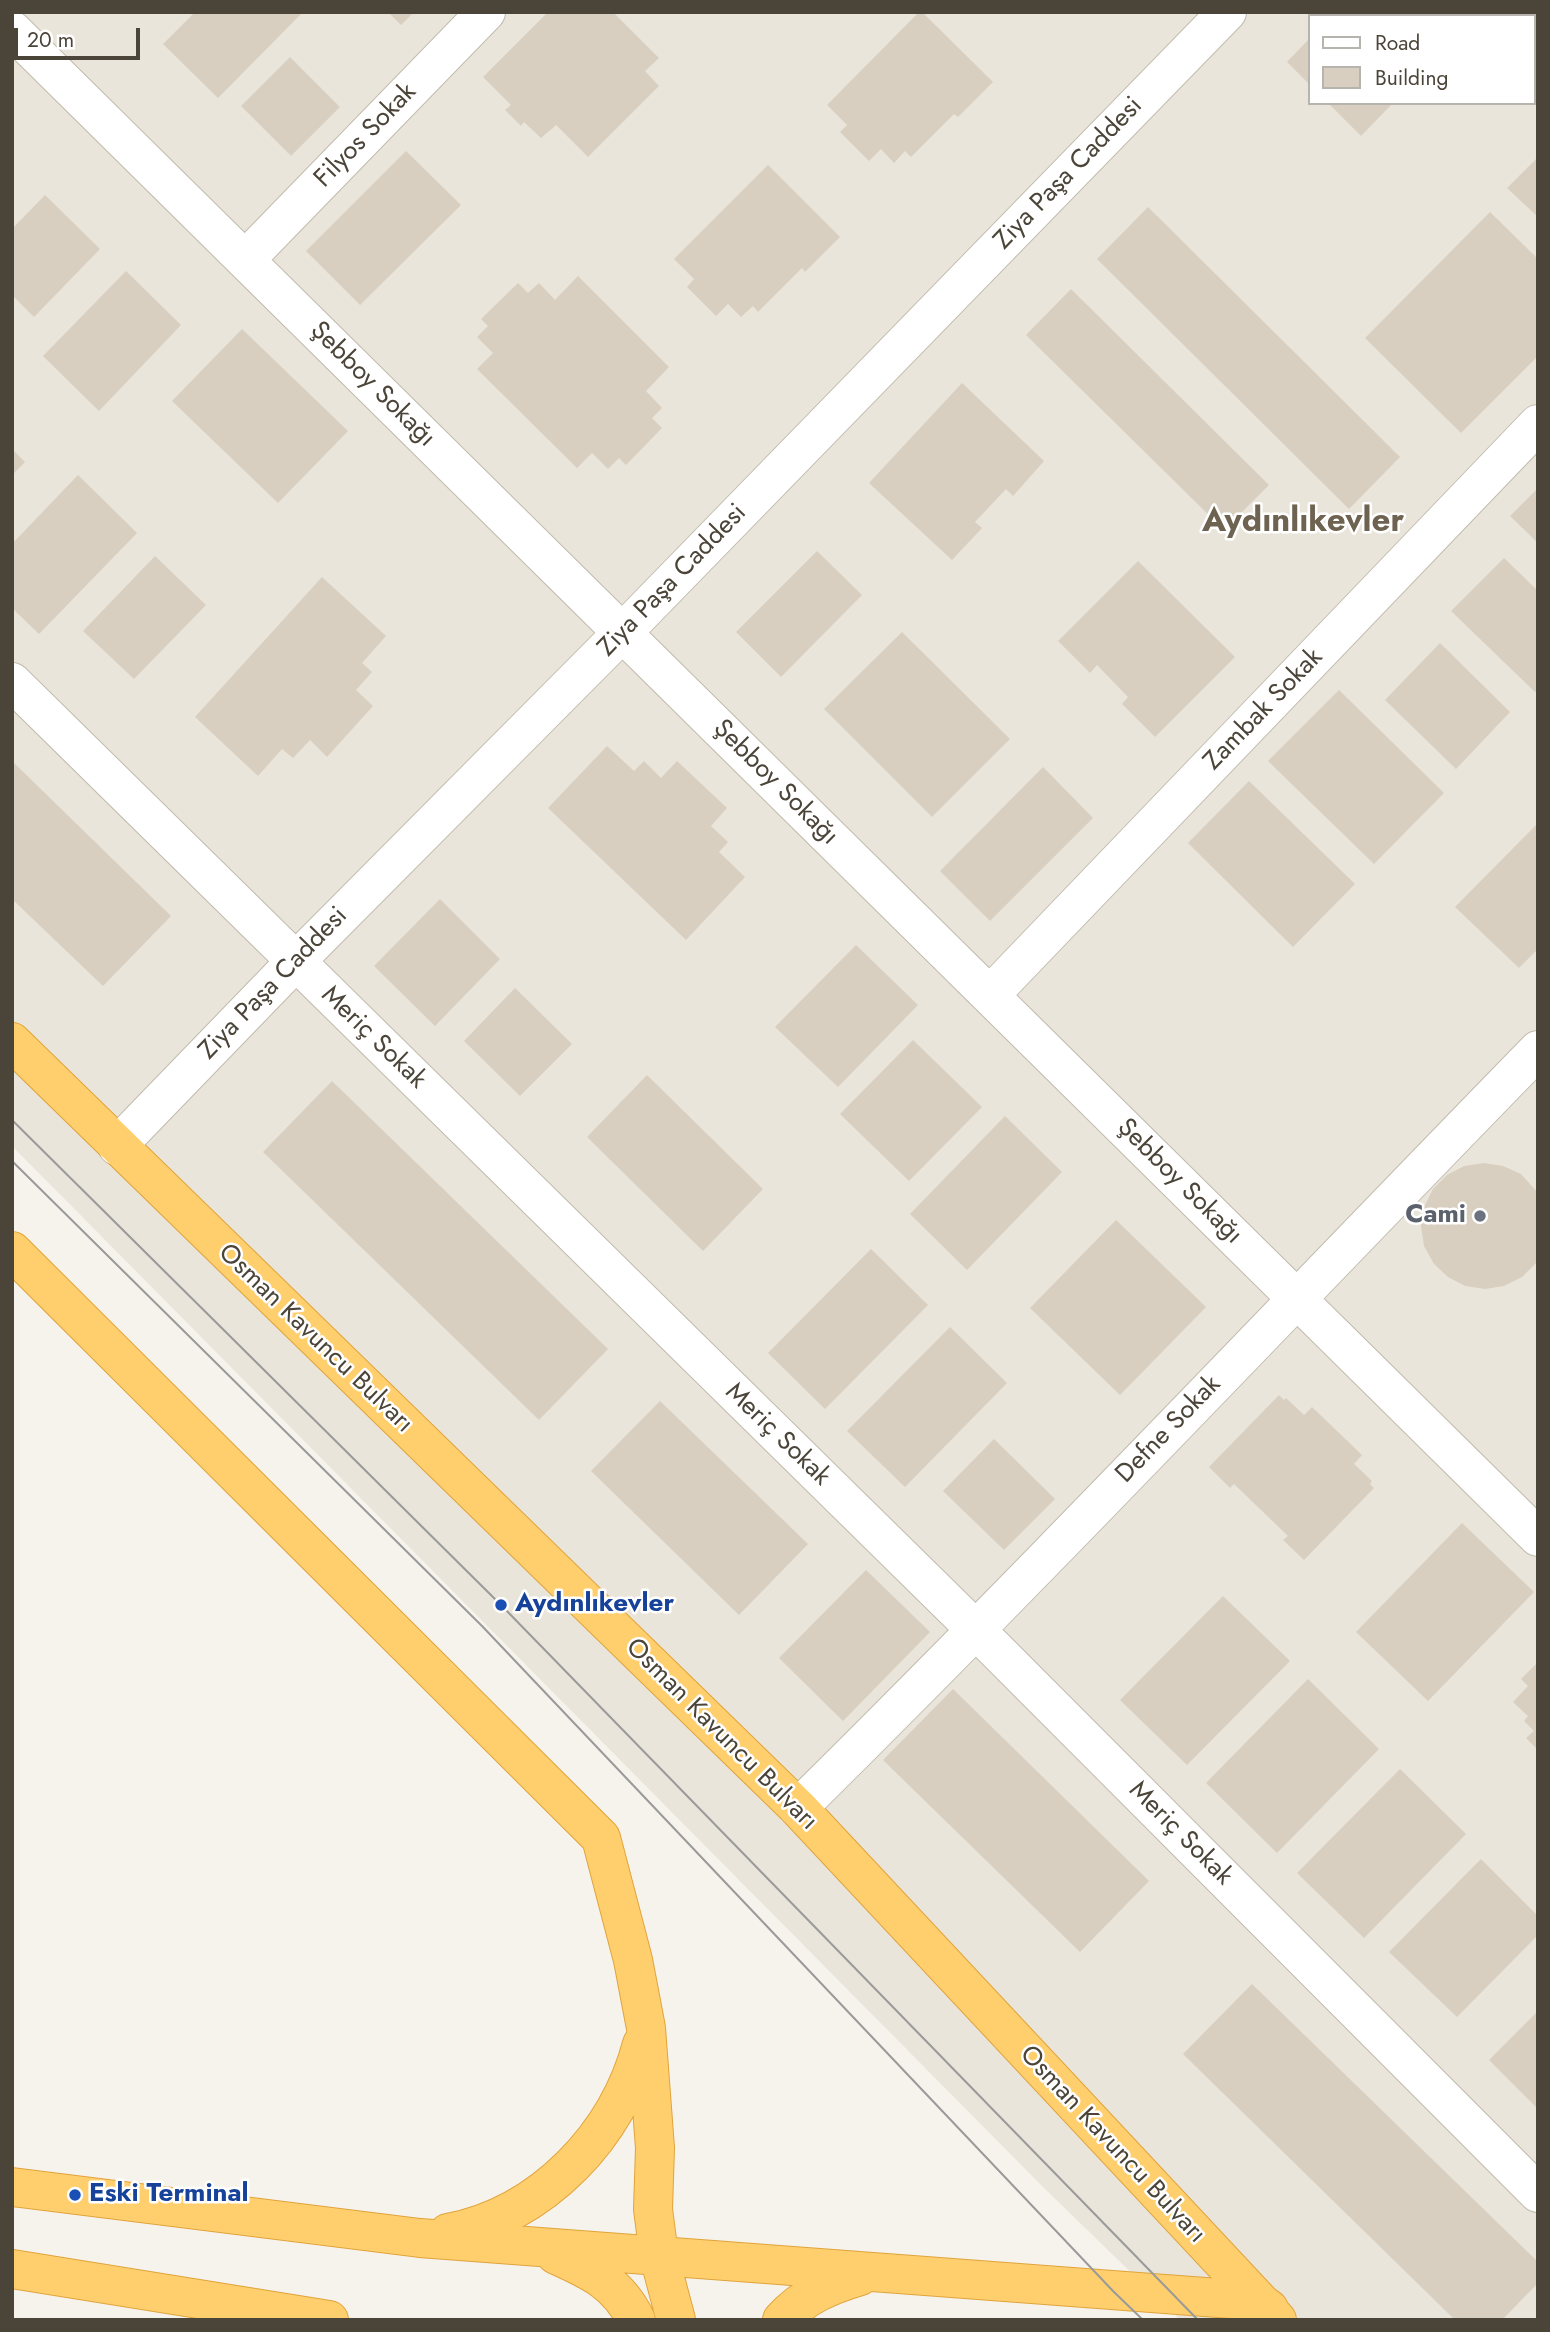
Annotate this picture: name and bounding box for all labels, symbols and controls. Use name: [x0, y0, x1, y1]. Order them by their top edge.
scale bar: [18, 14, 144, 58]
legend: [1308, 14, 1536, 105]
text: 20 m: [27, 25, 74, 55]
text: Road: [1375, 28, 1420, 58]
text: Building: [1375, 63, 1448, 93]
street label: Filyos Sokak: [309, 77, 423, 195]
street label: Ziya Paşa Caddesi: [988, 91, 1150, 257]
street label: Şebboy Sokağı: [303, 316, 441, 454]
street label: Ziya Paşa Caddesi: [592, 498, 754, 664]
district label: Aydınlıkevler: [1202, 503, 1404, 543]
street label: Zambak Sokak: [1198, 643, 1330, 777]
street label: Şebboy Sokağı: [706, 714, 844, 852]
street label: Ziya Paşa Caddesi: [193, 901, 355, 1067]
street label: Meriç Sokak: [314, 980, 432, 1096]
street label: Şebboy Sokağı: [1110, 1113, 1248, 1251]
place label: Cami: [1405, 1200, 1466, 1232]
marker: Cami: [1472, 1208, 1488, 1224]
street label: Osman Kavuncu Bulvarı: [211, 1238, 419, 1440]
street label: Defne Sokak: [1110, 1370, 1228, 1490]
street label: Meriç Sokak: [718, 1377, 836, 1493]
place label: Aydınlıkevler: [515, 1589, 674, 1621]
marker: Aydınlıkevler: [493, 1597, 509, 1613]
street label: Osman Kavuncu Bulvarı: [619, 1633, 823, 1837]
street label: Meriç Sokak: [1122, 1776, 1238, 1892]
street label: Osman Kavuncu Bulvarı: [1012, 2040, 1212, 2250]
place label: Eski Terminal: [89, 2179, 249, 2211]
marker: Eski Terminal: [67, 2187, 83, 2203]

